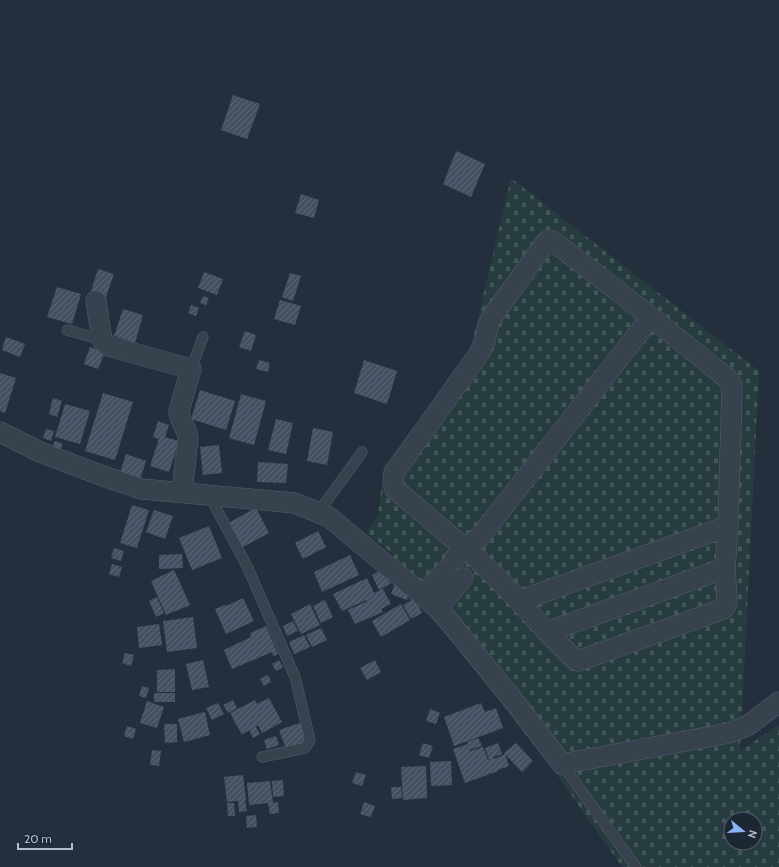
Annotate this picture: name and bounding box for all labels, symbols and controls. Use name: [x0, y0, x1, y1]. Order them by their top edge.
north arrow: [723, 811, 763, 851]
scale bar: [18, 825, 72, 851]
text: N: [745, 828, 760, 840]
text: 20 m: [24, 831, 52, 846]

